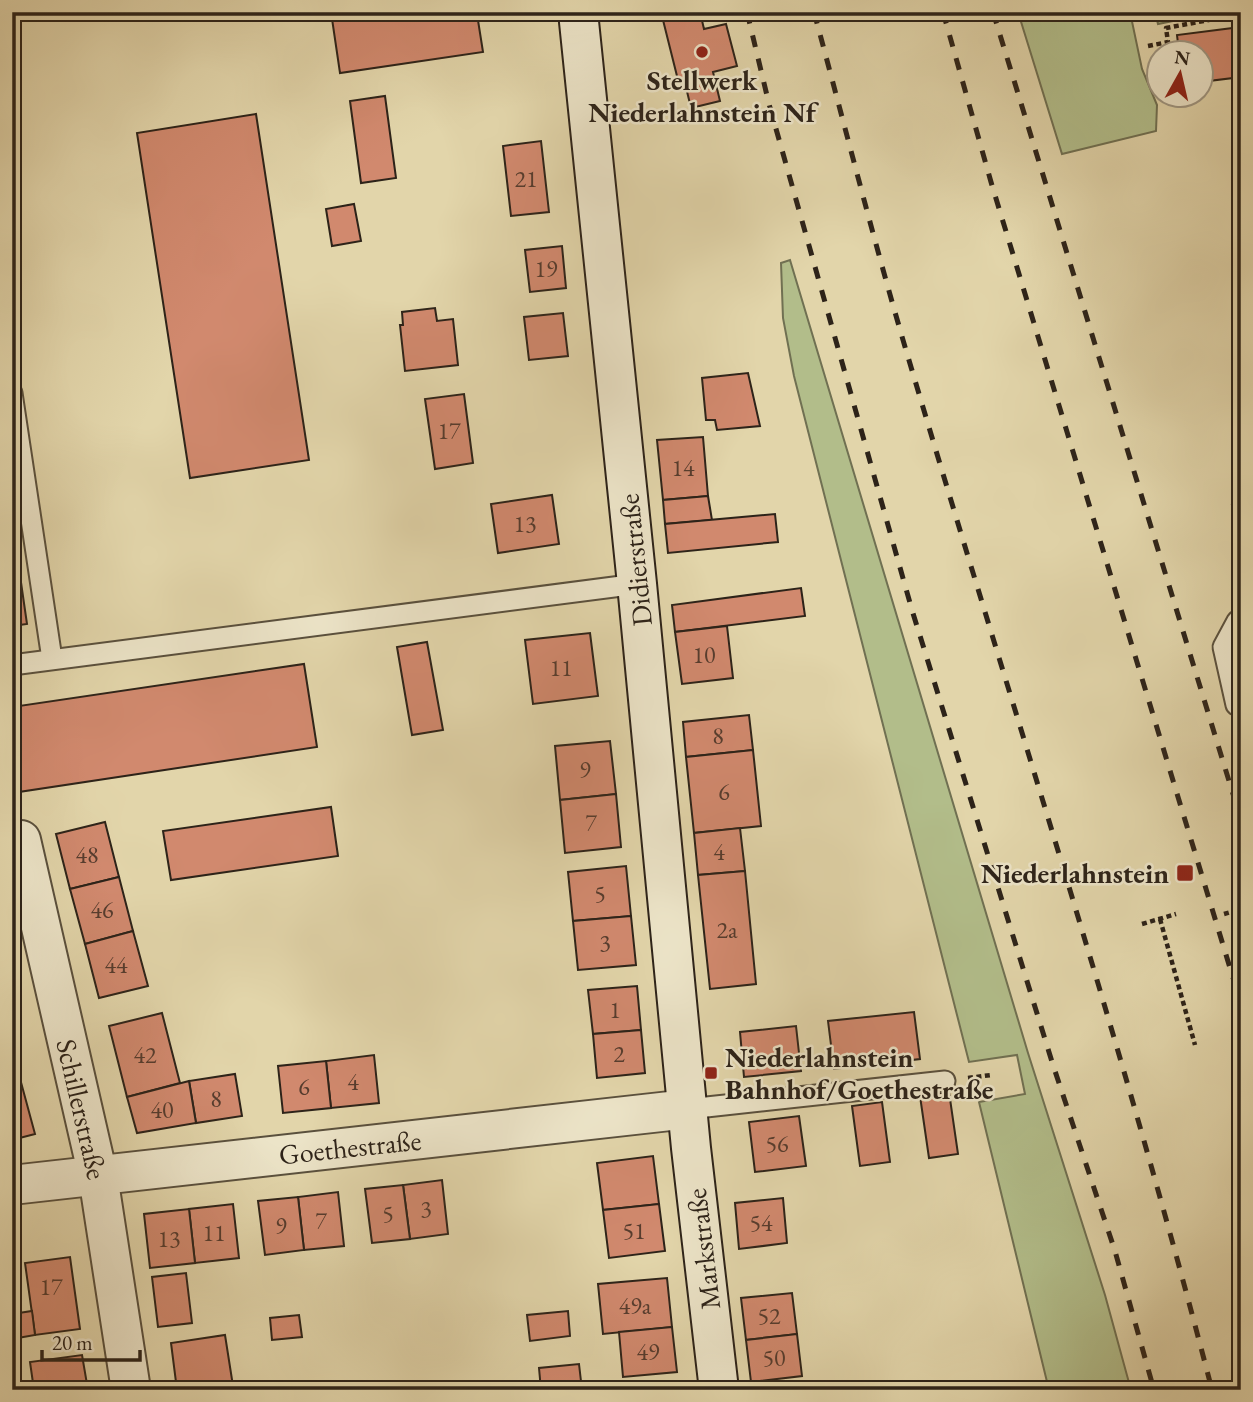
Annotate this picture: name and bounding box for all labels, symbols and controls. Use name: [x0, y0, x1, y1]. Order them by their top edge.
north arrow: [1144, 38, 1214, 108]
marker: Stellwerk Niederlahnstein Nf: [694, 44, 710, 60]
text: N: [1173, 44, 1192, 71]
place label: Stellwerk Niederlahnstein Nf: [588, 62, 820, 130]
house number: 21: [514, 163, 538, 194]
house number: 19: [534, 253, 558, 284]
house number: 17: [437, 415, 461, 446]
house number: 14: [671, 452, 695, 483]
street label: Didierstraße: [610, 492, 660, 628]
house number: 13: [513, 508, 537, 539]
house number: 10: [692, 639, 716, 670]
house number: 11: [549, 652, 573, 683]
house number: 8: [712, 720, 724, 751]
house number: 9: [579, 754, 591, 785]
house number: 6: [718, 776, 730, 807]
house number: 7: [585, 807, 597, 838]
house number: 4: [713, 836, 725, 867]
house number: 48: [75, 839, 99, 870]
place label: Niederlahnstein: [981, 855, 1169, 891]
marker: Niederlahnstein: [1175, 863, 1195, 883]
house number: 5: [594, 878, 606, 909]
house number: 46: [90, 894, 114, 925]
house number: 2a: [716, 914, 738, 945]
house number: 3: [599, 927, 611, 958]
house number: 44: [104, 949, 128, 980]
house number: 1: [609, 994, 621, 1025]
street label: Schillerstraße: [48, 1035, 116, 1183]
house number: 2: [613, 1038, 625, 1069]
house number: 42: [133, 1039, 157, 1070]
place label: Niederlahnstein Bahnhof/Goethestraße: [725, 1039, 994, 1107]
marker: Niederlahnstein Bahnhof/Goethestraße: [703, 1065, 719, 1081]
house number: 4: [347, 1066, 359, 1097]
house number: 6: [298, 1071, 310, 1102]
house number: 8: [210, 1083, 222, 1114]
house number: 40: [150, 1094, 174, 1125]
street label: Goethestraße: [277, 1122, 423, 1172]
house number: 56: [765, 1128, 789, 1159]
street label: Markstraße: [678, 1186, 728, 1312]
house number: 3: [420, 1193, 432, 1224]
house number: 5: [382, 1198, 394, 1229]
house number: 7: [315, 1205, 327, 1236]
house number: 54: [749, 1207, 773, 1238]
house number: 9: [275, 1210, 287, 1241]
house number: 51: [622, 1215, 646, 1246]
house number: 11: [202, 1217, 226, 1248]
house number: 13: [157, 1223, 181, 1254]
house number: 17: [39, 1271, 63, 1302]
house number: 49a: [619, 1290, 652, 1321]
house number: 52: [757, 1300, 781, 1331]
scale bar: [42, 1318, 140, 1362]
text: 20 m: [52, 1329, 93, 1356]
house number: 49: [636, 1336, 660, 1367]
house number: 50: [762, 1342, 786, 1373]

